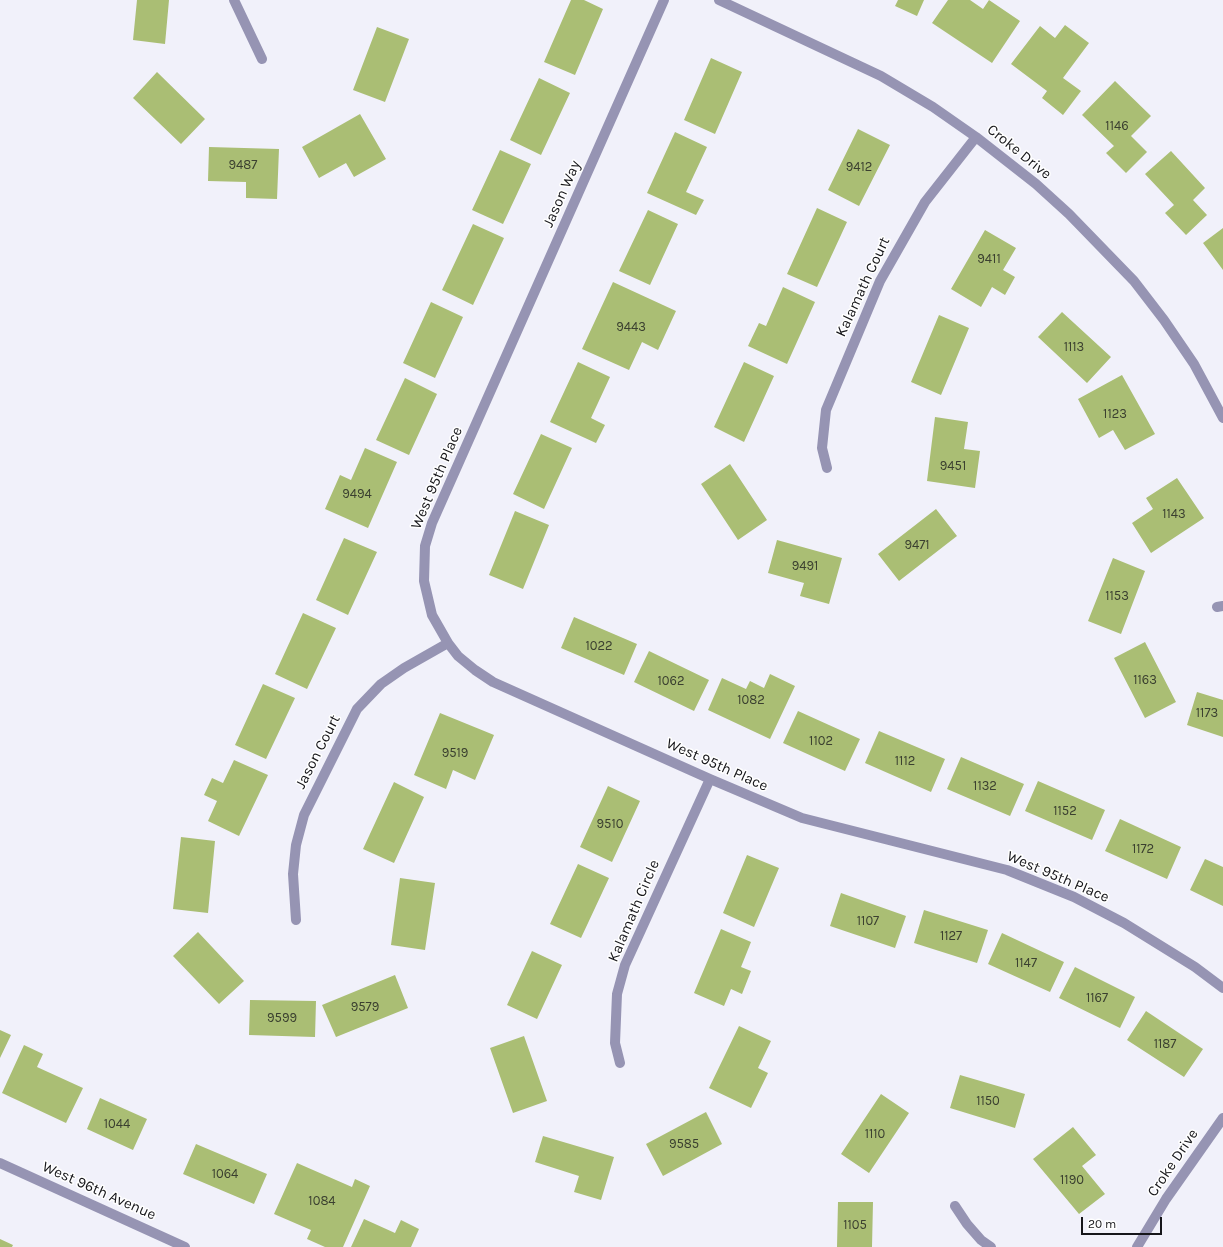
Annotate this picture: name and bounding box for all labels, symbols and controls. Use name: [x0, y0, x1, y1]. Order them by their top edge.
house number: 1146: [1105, 118, 1129, 134]
street label: Croke Drive: [983, 121, 1055, 183]
house number: 9487: [229, 157, 257, 173]
street label: Jason Way: [539, 158, 585, 230]
house number: 9412: [846, 159, 872, 175]
street label: Kalamath Court: [832, 234, 894, 340]
house number: 9411: [977, 251, 1001, 267]
house number: 9443: [616, 319, 646, 335]
house number: 1113: [1064, 339, 1084, 355]
house number: 1123: [1103, 406, 1127, 422]
street label: West 95th Place: [407, 424, 467, 532]
house number: 9451: [940, 458, 966, 474]
house number: 9494: [342, 486, 372, 502]
house number: 1143: [1162, 506, 1186, 522]
house number: 9471: [904, 537, 930, 553]
house number: 9491: [792, 558, 818, 574]
house number: 1153: [1105, 588, 1129, 604]
house number: 1022: [585, 638, 613, 654]
house number: 1163: [1133, 672, 1157, 688]
house number: 1062: [658, 673, 684, 689]
house number: 1082: [737, 692, 765, 708]
house number: 1173: [1196, 705, 1218, 721]
street label: Jason Court: [292, 712, 344, 792]
house number: 1102: [809, 733, 833, 749]
street label: West 95th Place: [663, 735, 771, 795]
house number: 9519: [442, 745, 468, 761]
house number: 1112: [895, 753, 915, 769]
house number: 1132: [973, 778, 997, 794]
house number: 1152: [1053, 803, 1077, 819]
house number: 9510: [597, 816, 623, 832]
house number: 1172: [1132, 841, 1154, 857]
street label: West 95th Place: [1004, 847, 1112, 907]
street label: Kalamath Circle: [604, 857, 664, 965]
house number: 1107: [857, 913, 879, 929]
house number: 1127: [940, 928, 962, 944]
house number: 1147: [1015, 955, 1037, 971]
house number: 1167: [1086, 990, 1108, 1006]
house number: 9579: [351, 999, 379, 1015]
house number: 9599: [267, 1010, 297, 1026]
house number: 1187: [1154, 1036, 1176, 1052]
house number: 1150: [976, 1093, 1000, 1109]
house number: 1044: [104, 1116, 130, 1132]
house number: 1110: [865, 1126, 885, 1142]
street label: Croke Drive: [1144, 1126, 1202, 1200]
house number: 9585: [669, 1136, 699, 1152]
street label: West 96th Avenue: [39, 1158, 159, 1224]
house number: 1064: [212, 1166, 238, 1182]
house number: 1190: [1060, 1172, 1084, 1188]
house number: 1084: [308, 1193, 336, 1209]
scale bar: [1083, 1209, 1164, 1235]
house number: 1105: [843, 1217, 867, 1233]
text: 20 m: [1088, 1217, 1116, 1231]

